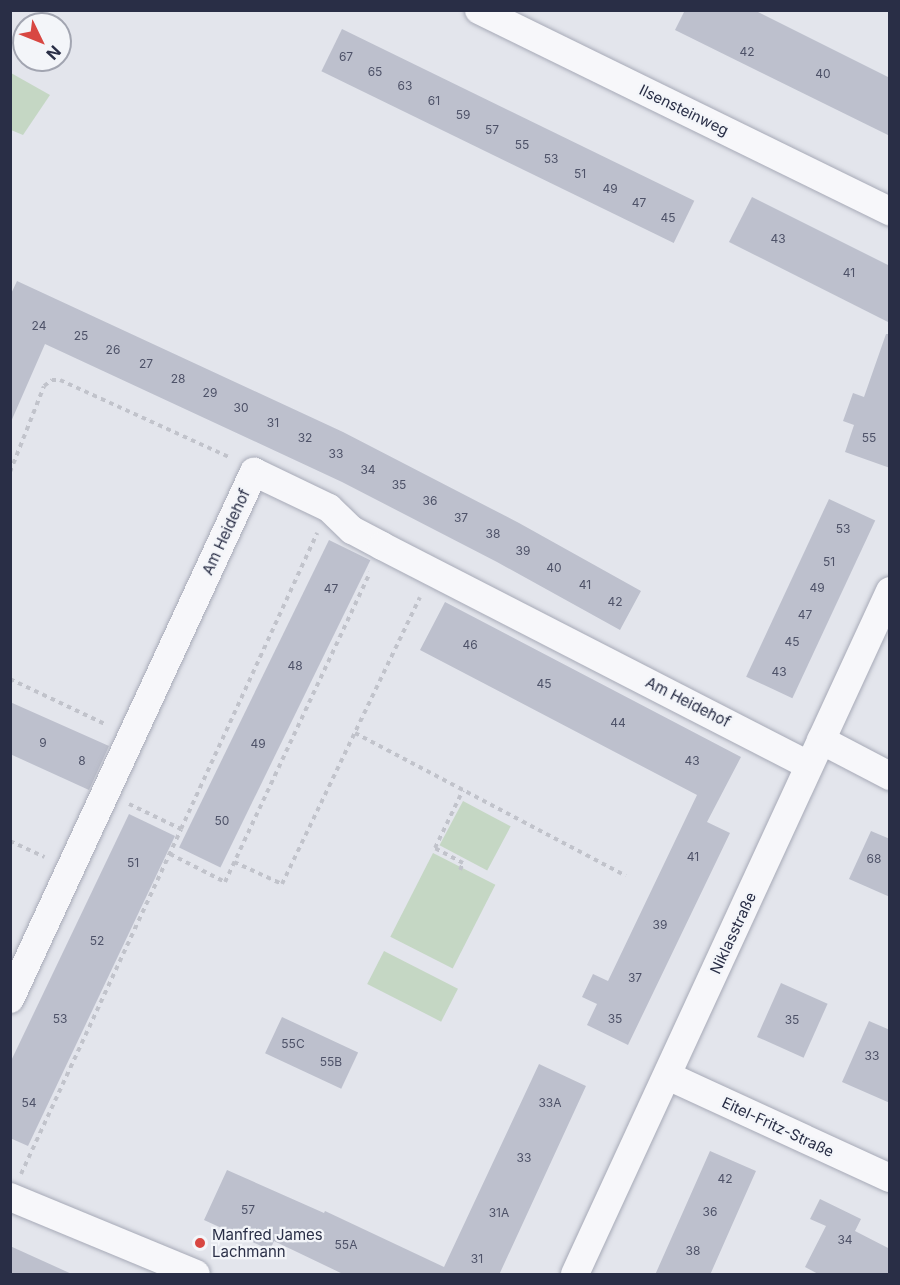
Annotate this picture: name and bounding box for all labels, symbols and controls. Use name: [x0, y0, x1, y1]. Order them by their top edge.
north arrow: [12, 12, 72, 72]
text: N: [42, 42, 65, 64]
house number: 42: [739, 45, 755, 59]
house number: 67: [339, 50, 353, 64]
house number: 65: [368, 65, 382, 79]
house number: 40: [815, 67, 831, 81]
house number: 63: [398, 79, 412, 93]
street label: Ilsensteinweg: [636, 81, 732, 139]
house number: 61: [428, 94, 440, 108]
house number: 59: [456, 108, 470, 122]
house number: 57: [485, 123, 499, 137]
house number: 55: [515, 138, 529, 152]
house number: 53: [544, 152, 558, 166]
house number: 51: [574, 167, 586, 181]
house number: 49: [602, 182, 618, 196]
house number: 47: [632, 196, 646, 210]
house number: 45: [660, 211, 676, 225]
house number: 43: [770, 232, 786, 246]
house number: 41: [843, 266, 855, 280]
house number: 24: [32, 319, 46, 333]
house number: 25: [74, 329, 88, 343]
house number: 26: [106, 343, 120, 357]
house number: 27: [139, 357, 153, 371]
house number: 28: [171, 372, 185, 386]
house number: 29: [203, 386, 217, 400]
house number: 30: [234, 401, 248, 415]
house number: 31: [267, 416, 279, 430]
house number: 32: [298, 431, 312, 445]
house number: 55: [862, 431, 876, 445]
house number: 33: [329, 447, 343, 461]
house number: 34: [360, 463, 376, 477]
house number: 35: [392, 478, 406, 492]
street label: Am Heidehof: [198, 486, 254, 578]
house number: 36: [423, 494, 437, 508]
house number: 37: [454, 511, 468, 525]
house number: 53: [836, 522, 850, 536]
house number: 38: [486, 527, 500, 541]
house number: 39: [516, 544, 530, 558]
house number: 51: [823, 555, 835, 569]
house number: 40: [546, 561, 562, 575]
house number: 41: [579, 578, 591, 592]
house number: 49: [809, 581, 825, 595]
house number: 47: [324, 582, 338, 596]
house number: 42: [607, 595, 623, 609]
house number: 47: [798, 608, 812, 622]
house number: 45: [784, 635, 800, 649]
house number: 46: [462, 638, 478, 652]
house number: 48: [287, 659, 303, 673]
house number: 43: [771, 665, 787, 679]
street label: Am Heidehof: [643, 673, 733, 731]
house number: 45: [536, 677, 552, 691]
house number: 44: [610, 716, 626, 730]
house number: 9: [39, 736, 47, 750]
house number: 49: [250, 737, 266, 751]
house number: 8: [78, 754, 86, 768]
house number: 43: [684, 754, 700, 768]
house number: 50: [215, 814, 229, 828]
house number: 41: [687, 850, 699, 864]
house number: 68: [867, 852, 881, 866]
house number: 51: [127, 856, 139, 870]
street label: Niklasstraße: [706, 889, 760, 977]
house number: 39: [653, 918, 667, 932]
house number: 52: [90, 934, 104, 948]
house number: 37: [628, 971, 642, 985]
house number: 53: [53, 1012, 67, 1026]
house number: 35: [608, 1012, 622, 1026]
house number: 35: [785, 1013, 799, 1027]
house number: 55C: [281, 1037, 305, 1051]
house number: 33: [865, 1049, 879, 1063]
house number: 55B: [320, 1055, 342, 1069]
street label: Eitel-Fritz-Straße: [719, 1093, 837, 1161]
house number: 54: [21, 1096, 37, 1110]
house number: 33A: [538, 1096, 562, 1110]
house number: 33: [517, 1151, 531, 1165]
house number: 42: [717, 1172, 733, 1186]
house number: 57: [241, 1203, 255, 1217]
house number: 36: [703, 1205, 717, 1219]
house number: 31A: [489, 1206, 509, 1220]
place label: Manfred James Lachmann: [212, 1225, 323, 1260]
house number: 34: [837, 1233, 853, 1247]
marker: Manfred James Lachmann: [193, 1236, 207, 1250]
house number: 55A: [335, 1238, 357, 1252]
house number: 38: [686, 1244, 700, 1258]
house number: 31: [471, 1252, 483, 1266]

